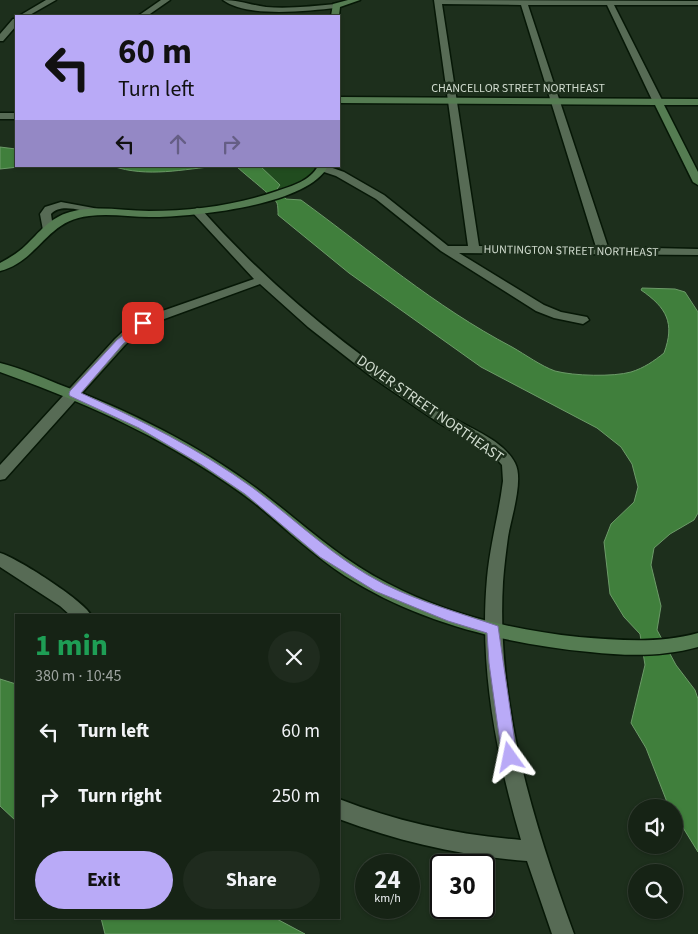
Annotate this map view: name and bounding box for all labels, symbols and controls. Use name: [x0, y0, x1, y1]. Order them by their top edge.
text: 60 m: [118, 27, 192, 77]
icon: left: [35, 35, 100, 100]
text: Turn left: [118, 73, 194, 105]
street label: CHANCELLOR STREET NORTHEAST: [431, 80, 605, 97]
icon: left: [111, 130, 139, 158]
icon: ahead: [164, 130, 192, 158]
icon: right: [217, 130, 245, 158]
street label: HUNTINGTON STREET NORTHEAST: [483, 241, 659, 261]
pin: [122, 302, 164, 344]
icon: arrive: [129, 309, 157, 337]
street label: DOVER STREET NORTHEAST: [352, 350, 508, 468]
text: 1 min: [35, 624, 108, 667]
button: close: [268, 631, 320, 683]
text: 380 m · 10:45: [35, 665, 122, 687]
icon: left: [35, 718, 63, 746]
text: Turn left: [78, 718, 149, 745]
text: 60 m: [282, 718, 320, 745]
position arrow: [483, 730, 535, 782]
icon: right: [35, 783, 63, 811]
text: Turn right: [78, 783, 162, 810]
text: 250 m: [272, 783, 320, 810]
map controls: [628, 799, 683, 919]
button: sound: [628, 799, 683, 854]
button: Exit: [35, 851, 173, 909]
button: Share: [183, 851, 320, 909]
speed limit sign: 30: [430, 854, 495, 919]
text: 24: [374, 862, 401, 898]
button: search: [628, 864, 683, 919]
text: km/h: [374, 890, 401, 907]

